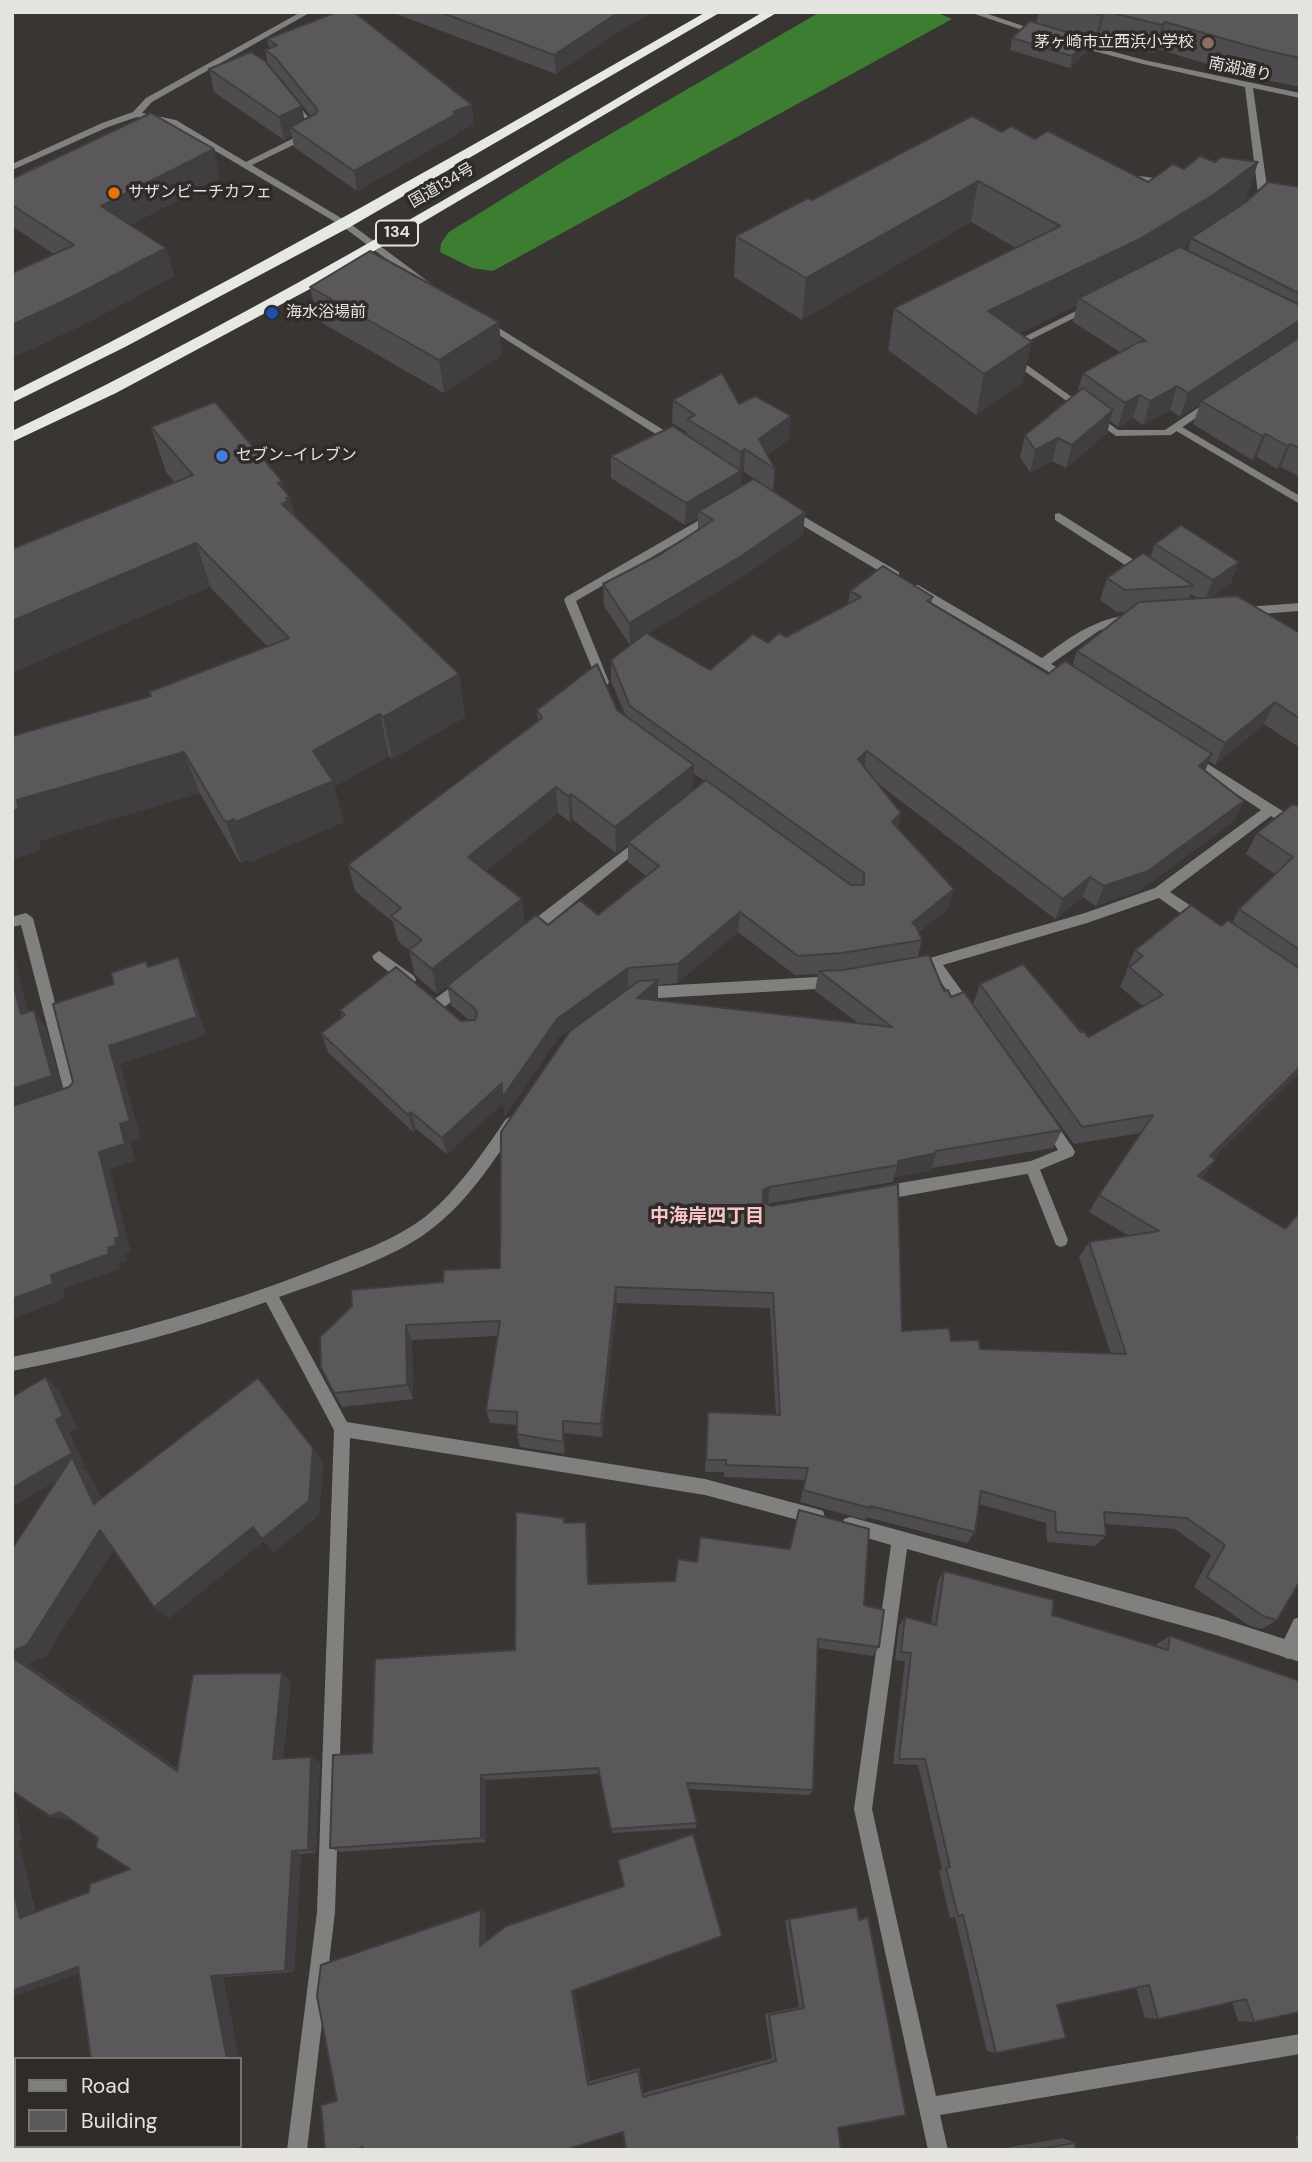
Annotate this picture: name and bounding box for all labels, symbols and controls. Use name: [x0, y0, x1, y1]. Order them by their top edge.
place label: 茅ヶ崎市立西浜小学校: [1034, 33, 1194, 53]
marker: 茅ヶ崎市立西浜小学校: [1200, 35, 1216, 51]
street label: 南湖通り: [1207, 54, 1273, 86]
street label: 国道134号: [406, 160, 478, 212]
place label: サザンビーチカフェ: [128, 183, 272, 203]
marker: サザンビーチカフェ: [106, 185, 122, 201]
road number: 134: [376, 220, 418, 246]
place label: 海水浴場前: [286, 303, 366, 323]
marker: 海水浴場前: [264, 305, 280, 321]
place label: セブン-イレブン: [236, 446, 357, 466]
marker: セブン-イレブン: [214, 448, 230, 464]
district label: 中海岸四丁目: [650, 1206, 764, 1228]
legend: [14, 2057, 242, 2148]
text: Road: [81, 2072, 130, 2100]
text: Building: [81, 2107, 157, 2135]

